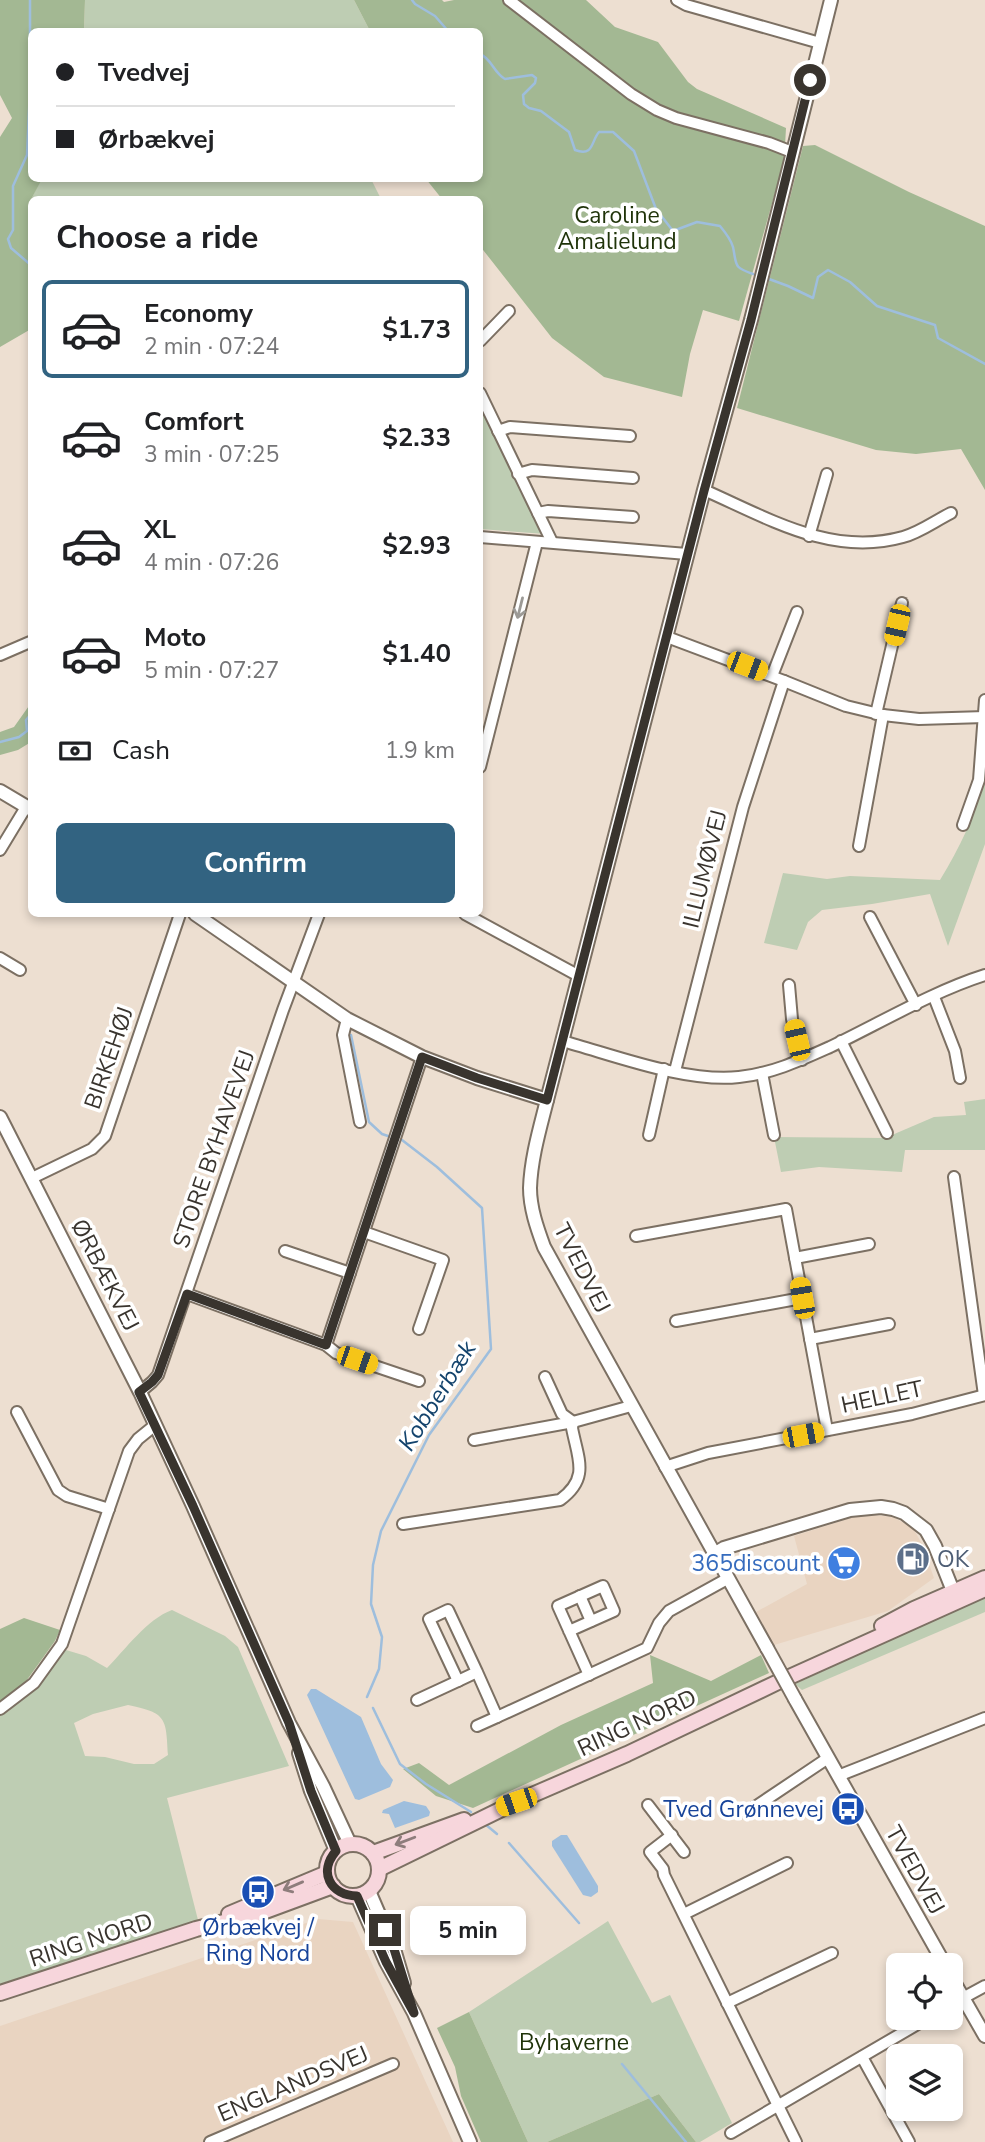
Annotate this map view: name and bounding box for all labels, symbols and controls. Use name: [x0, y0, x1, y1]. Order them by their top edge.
text: Tvedvej: [98, 55, 190, 90]
route start: [794, 64, 826, 96]
text: Ørbækvej: [98, 122, 214, 157]
park label: Caroline Amalielund: [557, 200, 677, 257]
text: Choose a ride: [56, 216, 258, 259]
text: Economy: [144, 296, 253, 331]
icon: car: [60, 298, 123, 361]
text: $1.73: [382, 312, 451, 347]
text: 2 min · 07:24: [144, 331, 279, 362]
text: Comfort: [144, 404, 244, 439]
icon: car: [60, 406, 123, 469]
text: $2.33: [382, 420, 451, 455]
text: 3 min · 07:25: [144, 439, 279, 470]
text: XL: [144, 512, 176, 547]
icon: car: [60, 514, 123, 577]
text: $2.93: [382, 528, 451, 563]
text: 4 min · 07:26: [144, 547, 279, 578]
one-way arrow: [513, 596, 526, 619]
car: [883, 602, 912, 648]
text: Moto: [144, 620, 206, 655]
icon: car: [60, 622, 123, 685]
text: $1.40: [382, 636, 451, 671]
car: [724, 649, 771, 683]
text: 5 min · 07:27: [144, 655, 279, 686]
icon: cash: [56, 732, 94, 770]
text: Cash: [112, 733, 170, 768]
text: 1.9 km: [385, 735, 455, 766]
street label: ILLUMØVEJ: [675, 807, 735, 931]
button: Confirm: [56, 823, 455, 903]
street label: BIRKEHØJ: [77, 1003, 141, 1113]
car: [783, 1017, 812, 1063]
street label: STORE BYHAVEVEJ: [166, 1046, 262, 1252]
street label: ØRBÆKVEJ: [64, 1214, 146, 1336]
street label: TVEDVEJ: [546, 1218, 618, 1318]
car: [789, 1275, 816, 1321]
water label: Kobberbæk: [391, 1334, 484, 1457]
car: [334, 1343, 381, 1377]
street label: HELLET: [838, 1373, 926, 1421]
car: [781, 1421, 826, 1449]
fuel station icon: OK: [894, 1540, 932, 1578]
supermarket icon: 365discount: [825, 1544, 863, 1582]
place label: OK: [937, 1544, 970, 1575]
place label: 365discount: [692, 1548, 821, 1579]
street label: RING NORD: [572, 1682, 702, 1764]
car: [493, 1785, 540, 1819]
bus stop icon: Tved Grønnevej: [829, 1790, 867, 1828]
place label: Tved Grønnevej: [663, 1794, 824, 1825]
street label: TVEDVEJ: [878, 1820, 952, 1920]
one-way arrow: [395, 1836, 417, 1849]
bus stop icon: Ørbækvej / Ring Nord: [239, 1873, 277, 1911]
one-way arrow: [283, 1880, 305, 1893]
street label: RING NORD: [25, 1905, 157, 1975]
callout: 5 min: [410, 1906, 525, 1954]
place label: Ørbækvej / Ring Nord: [202, 1912, 314, 1969]
route end: [369, 1914, 401, 1946]
text: 5 min: [438, 1915, 498, 1946]
map controls: [886, 1953, 963, 2121]
button: locate: [886, 1953, 963, 2030]
park label: Byhaverne: [519, 2027, 629, 2058]
street label: ENGLANDSVEJ: [213, 2038, 373, 2130]
button: layers: [886, 2044, 963, 2121]

